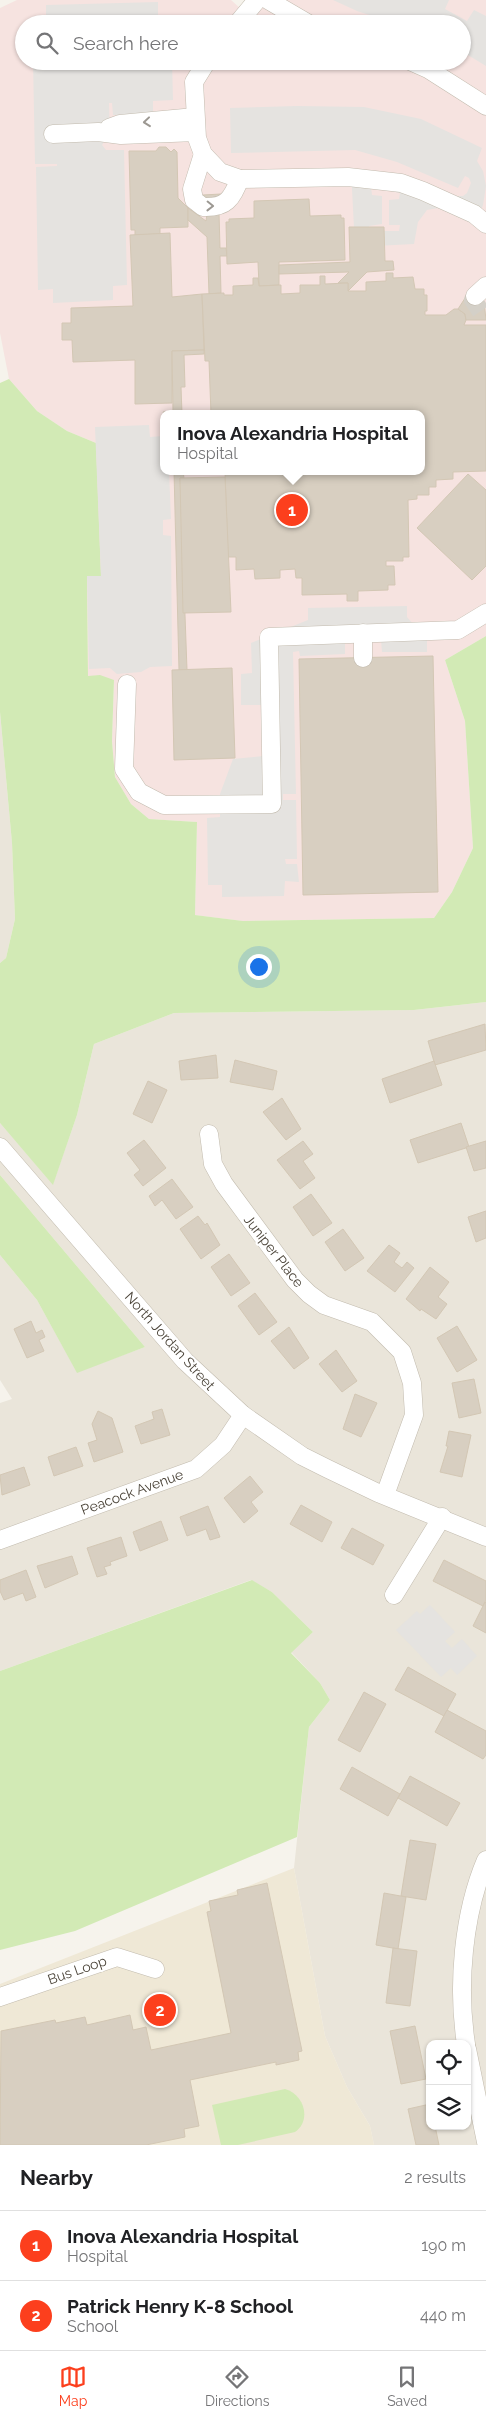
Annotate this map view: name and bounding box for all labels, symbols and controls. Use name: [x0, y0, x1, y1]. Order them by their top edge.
search box: [15, 15, 471, 70]
icon: search: [33, 29, 61, 57]
text: Search here: [73, 32, 179, 54]
one-way arrow: [142, 116, 150, 127]
one-way arrow: [207, 201, 215, 211]
popup: [160, 410, 425, 475]
text: Inova Alexandria Hospital: [177, 422, 408, 444]
text: Hospital: [177, 444, 238, 463]
pin: 1: [276, 491, 308, 529]
your location: [246, 954, 272, 980]
street label: Juniper Place: [241, 1212, 307, 1290]
street label: North Jordan Street: [122, 1289, 218, 1394]
street label: Peacock Avenue: [79, 1466, 185, 1518]
street label: Bus Loop: [45, 1952, 109, 1988]
pin: 2: [144, 1991, 176, 2029]
map controls: [426, 2040, 471, 2130]
button: locate: [426, 2040, 471, 2085]
button: layers: [426, 2085, 471, 2130]
text: Nearby: [20, 2165, 93, 2190]
text: 2 results: [404, 2168, 466, 2187]
text: Inova Alexandria Hospital: [67, 2225, 298, 2247]
text: 1: [32, 2236, 40, 2255]
text: 190 m: [421, 2236, 466, 2255]
text: Hospital: [67, 2247, 128, 2266]
text: Patrick Henry K-8 School: [67, 2295, 293, 2317]
text: 2: [31, 2306, 41, 2325]
text: 440 m: [420, 2306, 466, 2325]
text: School: [67, 2317, 118, 2336]
tab: Map: [59, 2363, 87, 2409]
tab: Directions: [205, 2363, 270, 2409]
tab: Saved: [387, 2363, 427, 2409]

